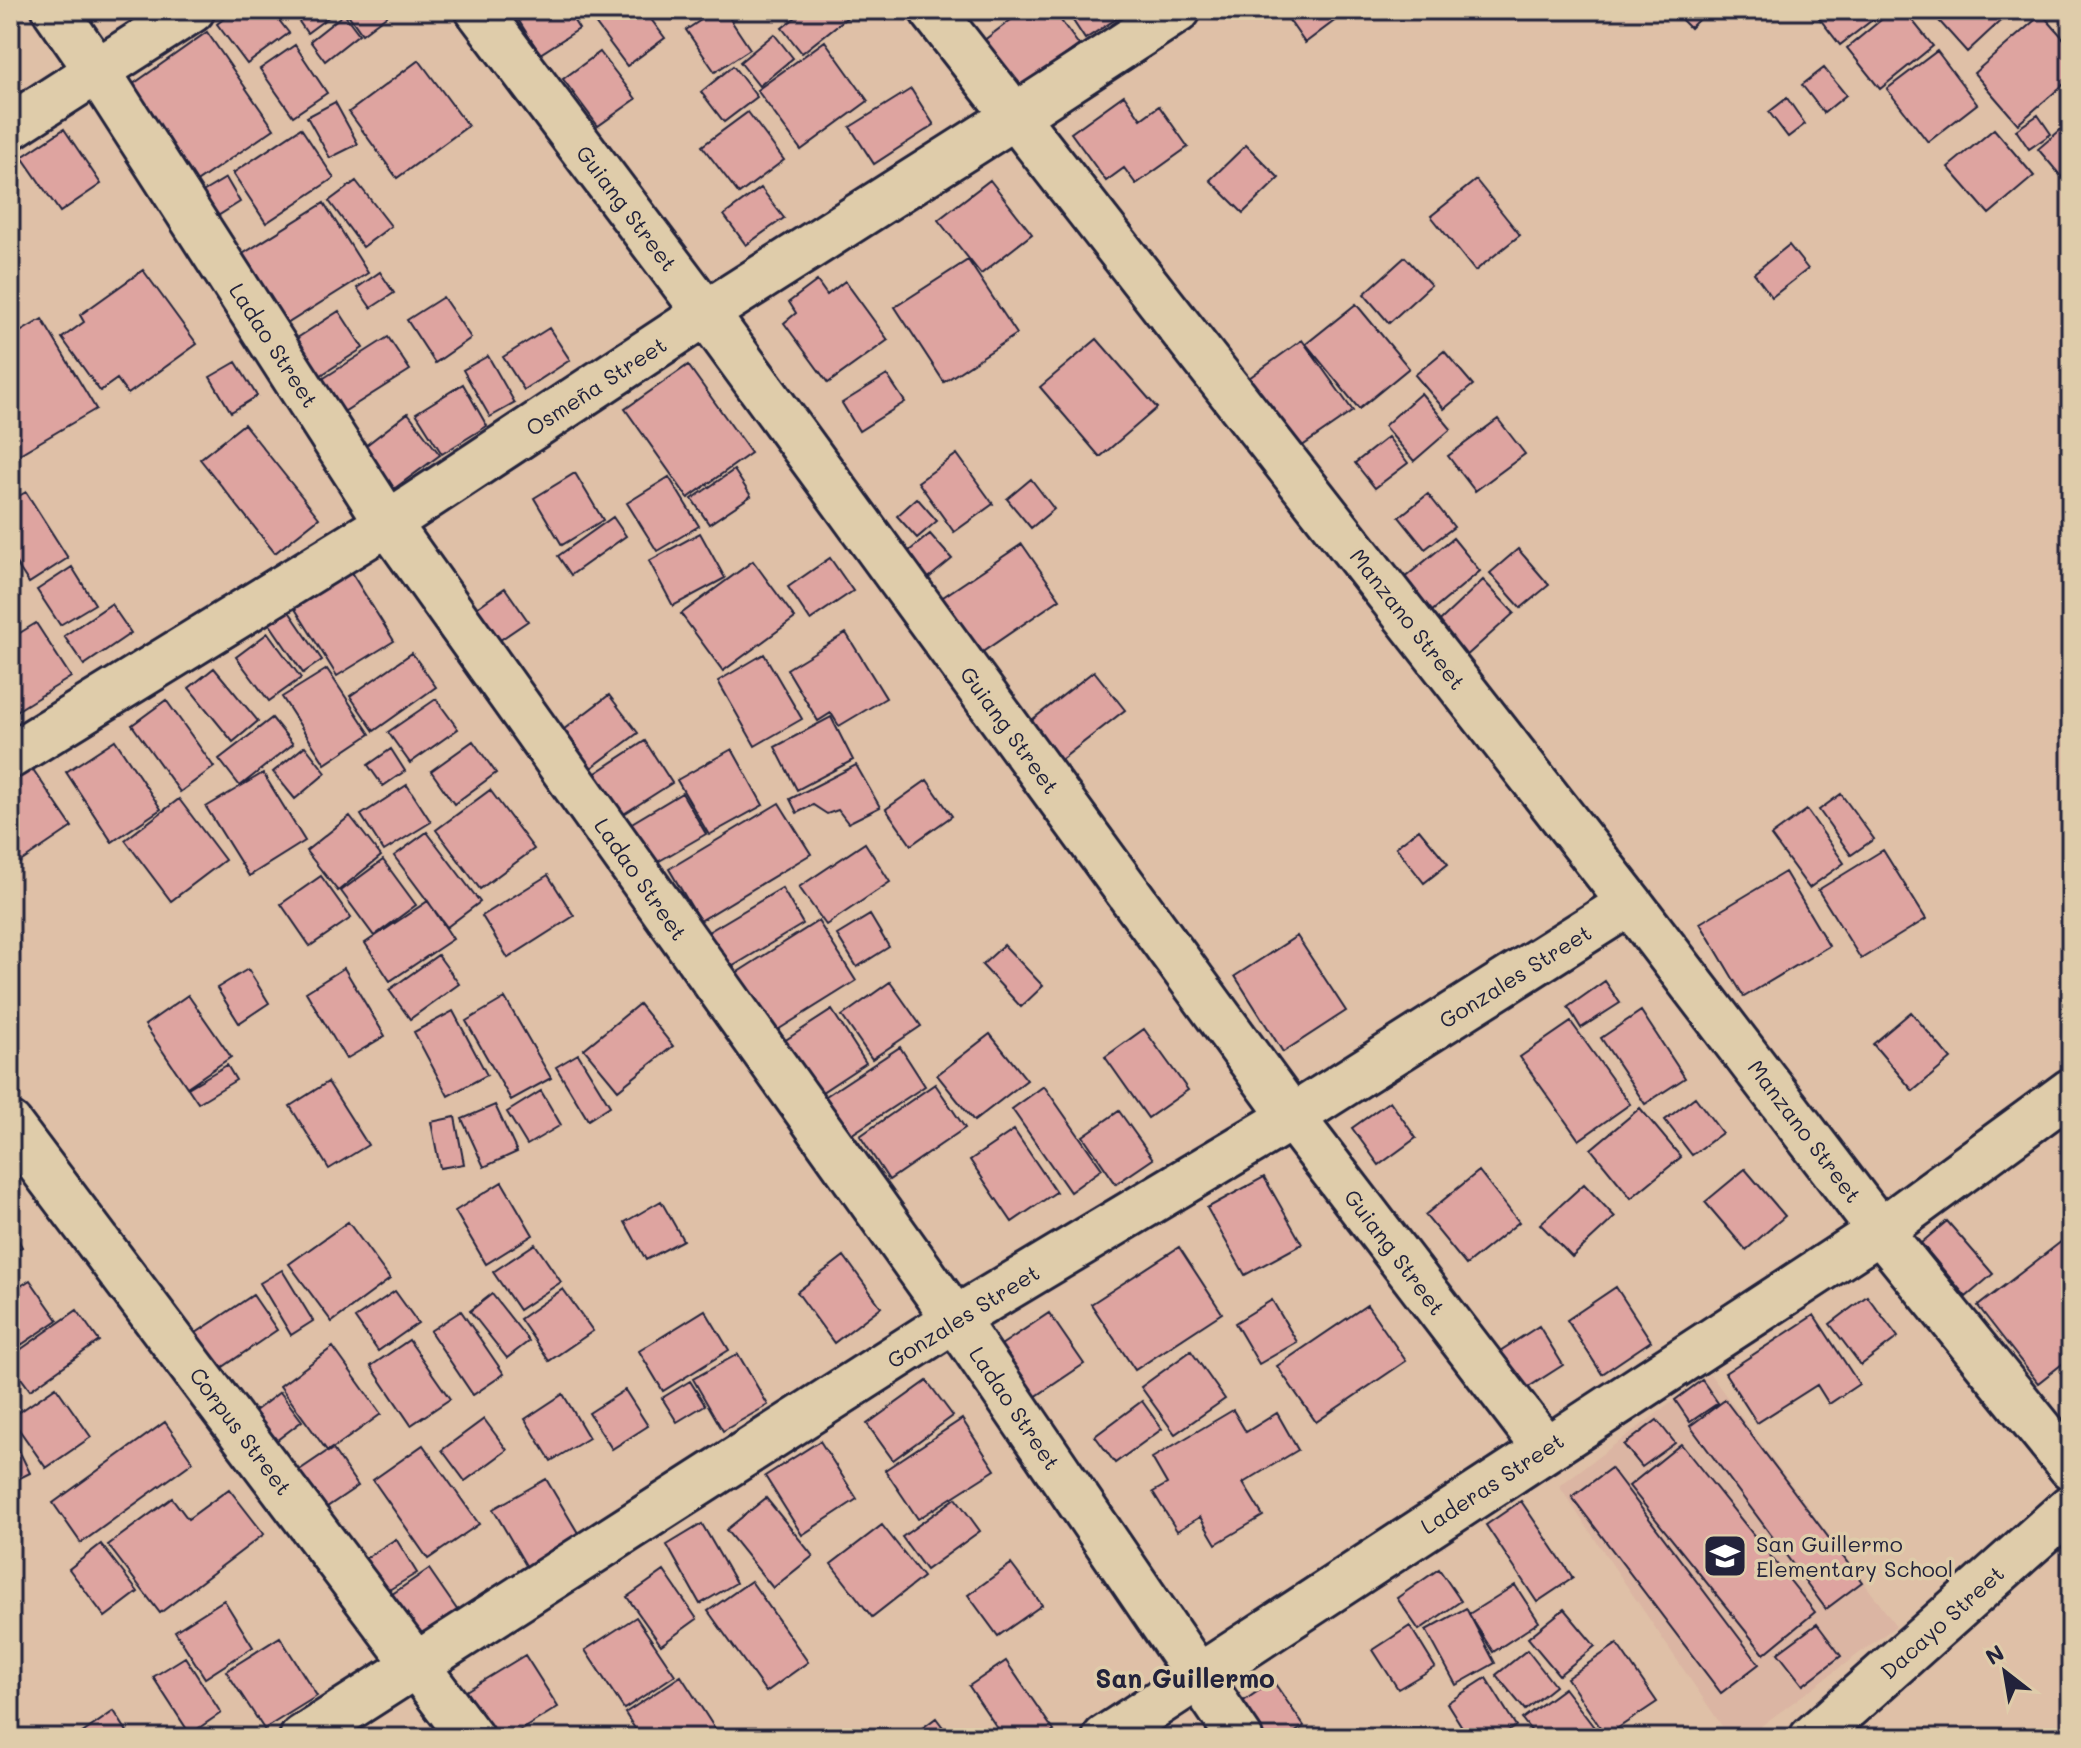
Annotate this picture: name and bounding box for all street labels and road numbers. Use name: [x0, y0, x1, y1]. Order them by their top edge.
street label: Guiang Street: [570, 139, 684, 277]
street label: Ladao Street: [223, 277, 325, 413]
street label: Osmeña Street: [520, 330, 672, 442]
street label: Manzano Street: [1344, 542, 1472, 696]
street label: Guiang Street: [954, 660, 1066, 800]
street label: Ladao Street: [588, 812, 694, 946]
street label: Gonzales Street: [1433, 918, 1597, 1034]
street label: Manzano Street: [1742, 1054, 1868, 1208]
street label: Guiang Street: [1338, 1183, 1452, 1321]
street label: Gonzales Street: [881, 1258, 1045, 1374]
street label: Ladao Street: [963, 1341, 1067, 1475]
street label: Corpus Street: [183, 1361, 299, 1501]
street label: Laderas Street: [1415, 1426, 1569, 1540]
street label: Dacayo Street: [1874, 1559, 2010, 1685]

